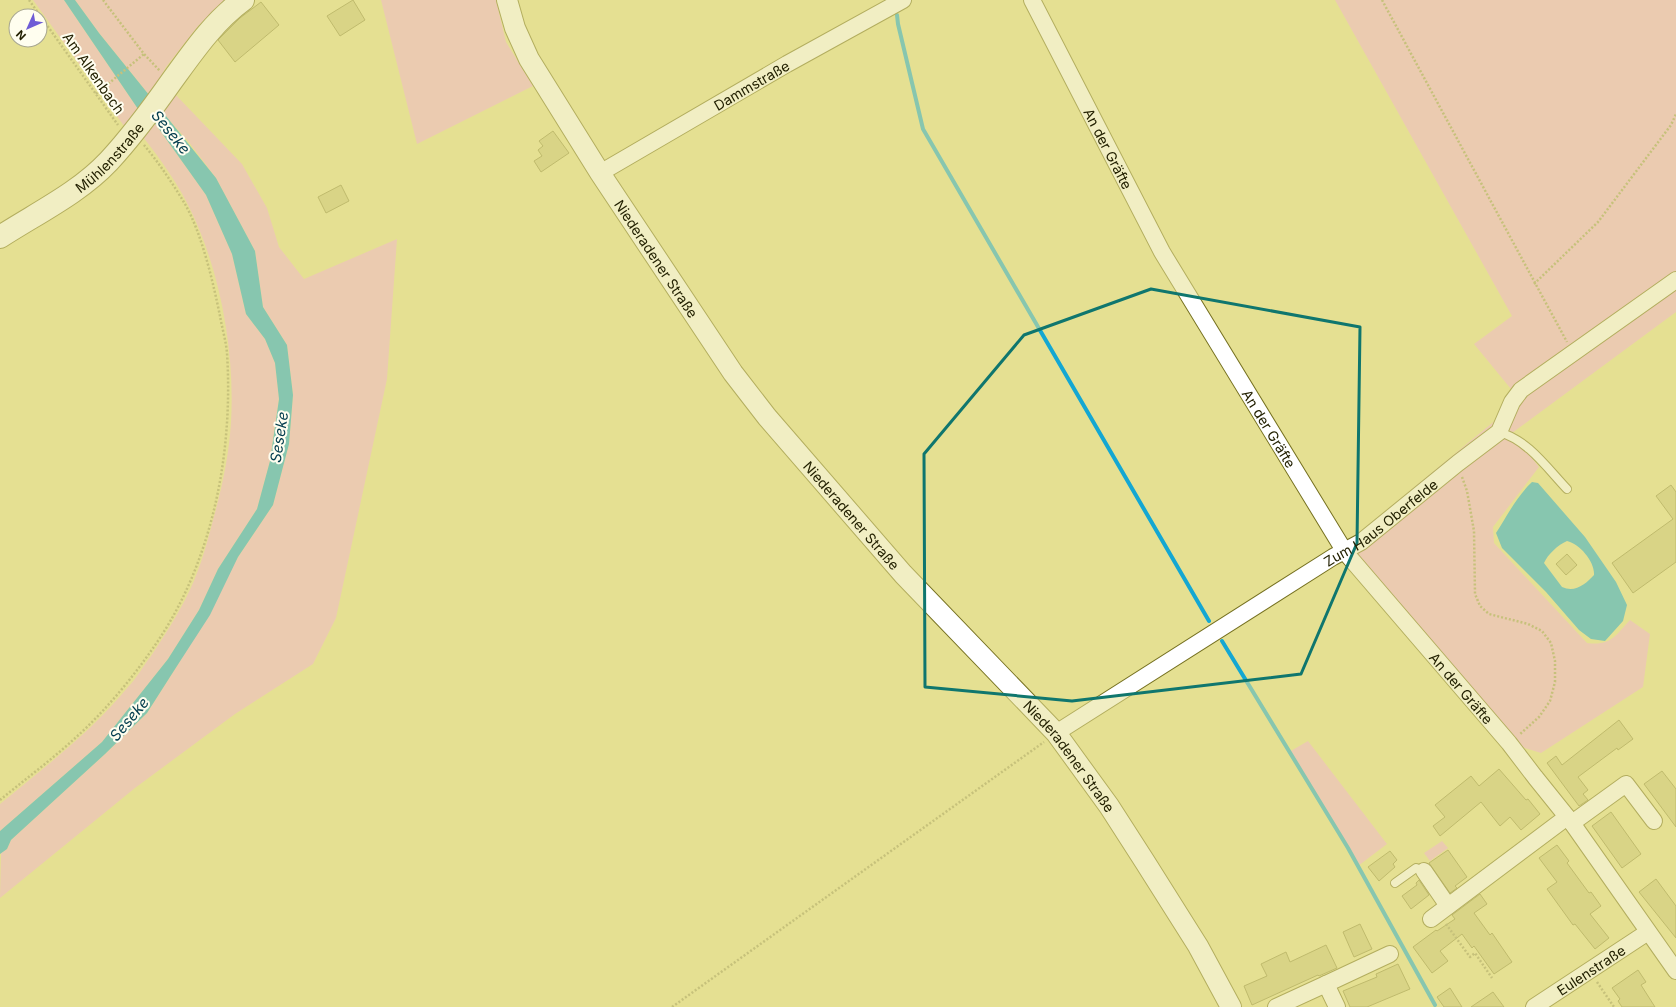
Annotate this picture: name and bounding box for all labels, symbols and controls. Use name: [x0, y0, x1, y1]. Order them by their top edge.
north arrow: [8, 8, 48, 48]
text: N: [13, 27, 29, 43]
street label: Am Alkenbach: [60, 29, 128, 117]
street label: Dammstraße: [710, 56, 792, 113]
street label: An der Gräfte: [1081, 105, 1136, 192]
water label: Seseke: [147, 106, 195, 158]
street label: Mühlenstraße: [72, 119, 147, 196]
street label: Niederadener Straße: [612, 196, 702, 321]
street label: An der Gräfte: [1239, 386, 1300, 471]
water label: Seseke: [266, 410, 292, 464]
street label: Niederadener Straße: [800, 457, 904, 573]
street label: Zum Haus Oberfelde: [1320, 475, 1441, 569]
street label: An der Gräfte: [1426, 649, 1497, 727]
water label: Seseke: [105, 693, 153, 745]
street label: Niederadener Straße: [1020, 696, 1119, 815]
street label: Eulenstraße: [1553, 941, 1628, 998]

